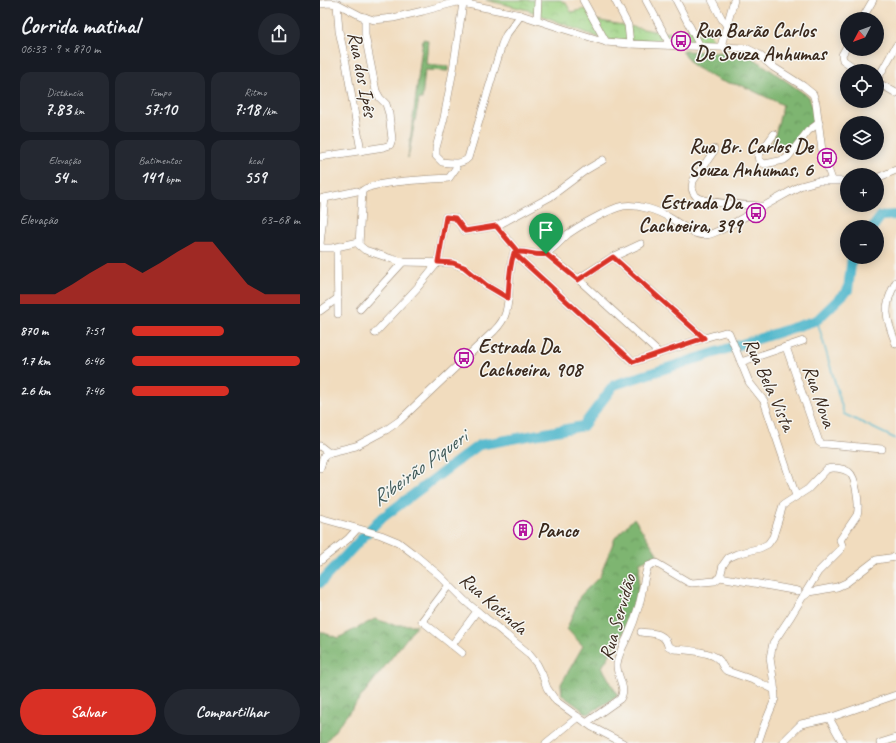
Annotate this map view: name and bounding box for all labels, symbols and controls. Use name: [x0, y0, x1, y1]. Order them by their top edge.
text: Corrida matinal: [20, 12, 139, 40]
north arrow: [840, 12, 884, 56]
map controls: [840, 12, 884, 264]
button: share: [258, 13, 300, 55]
place label: Rua Barão Carlos De Souza Anhumas: [695, 18, 828, 66]
street label: Rua dos Ipês: [342, 30, 383, 121]
bus stop icon: Rua Barão Carlos De Souza Anhumas: [670, 30, 692, 52]
text: 06:33 · 9 × 870 m: [20, 41, 101, 57]
button: locate: [840, 64, 884, 108]
text: Distância: [47, 85, 83, 99]
text: Tempo: [149, 85, 171, 99]
text: Ritmo: [244, 85, 266, 99]
text: 7.83: [45, 99, 71, 120]
text: 57:10: [143, 99, 177, 120]
text: 7:18: [234, 99, 260, 120]
text: km: [71, 104, 85, 118]
text: /km: [260, 104, 277, 118]
button: layers: [840, 116, 884, 160]
place label: Rua Br. Carlos De Souza Anhumas, 6: [688, 134, 815, 182]
bus stop icon: Rua Br. Carlos De Souza Anhumas, 6: [816, 147, 838, 169]
text: Elevação: [49, 153, 81, 167]
text: Batimentos: [139, 153, 181, 167]
text: kcal: [248, 153, 263, 167]
text: 54: [53, 167, 68, 188]
text: 141: [140, 167, 163, 188]
text: 559: [244, 167, 266, 188]
button: +: [840, 168, 884, 212]
text: m: [68, 172, 77, 186]
text: bpm: [163, 172, 180, 186]
place label: Estrada Da Cachoeira, 399: [638, 190, 744, 238]
bus stop icon: Estrada Da Cachoeira, 399: [745, 202, 767, 224]
text: Elevação: [20, 212, 58, 228]
text: 63–68 m: [260, 212, 300, 228]
pin: [529, 213, 563, 254]
icon: arrive: [535, 219, 557, 241]
button: −: [840, 220, 884, 264]
text: 870 m: [20, 323, 48, 339]
text: 7:51: [84, 323, 104, 339]
place label: Estrada Da Cachoeira, 908: [478, 334, 585, 382]
street label: Rua Bela Vista: [738, 334, 802, 436]
bus stop icon: Estrada Da Cachoeira, 908: [453, 347, 475, 369]
text: 1.7 km: [20, 353, 50, 369]
text: 6:46: [84, 353, 104, 369]
street label: Rua Nova: [797, 362, 842, 432]
text: 2.6 km: [20, 383, 51, 399]
text: 7:46: [84, 383, 104, 399]
water label: Ribeirão Piqueri: [366, 422, 476, 511]
place label: Panco: [537, 518, 580, 543]
building icon: Panco: [512, 519, 534, 541]
street label: Rua Kotinda: [454, 567, 534, 641]
street label: Rua Servidão: [593, 571, 642, 663]
button: Salvar: [20, 689, 156, 735]
button: Compartilhar: [164, 689, 300, 735]

